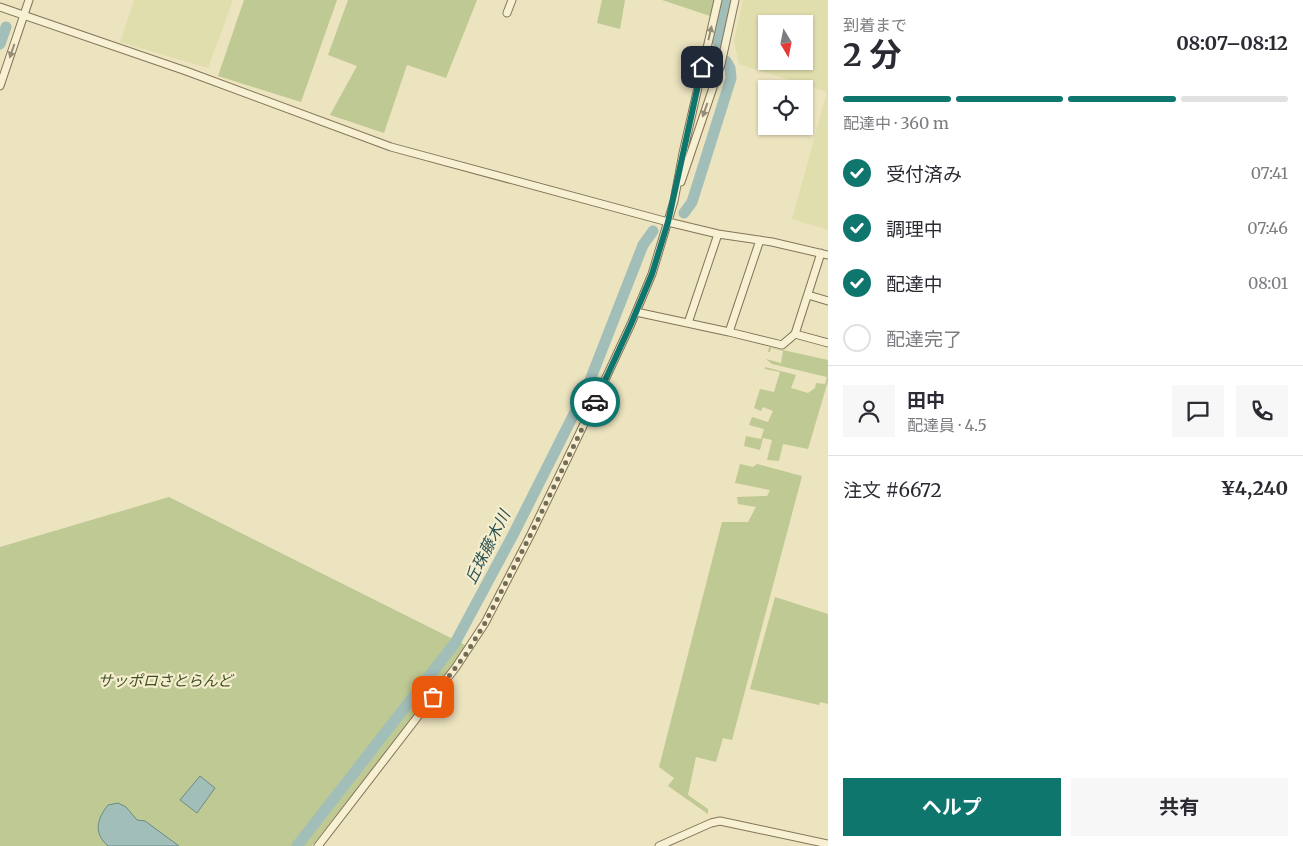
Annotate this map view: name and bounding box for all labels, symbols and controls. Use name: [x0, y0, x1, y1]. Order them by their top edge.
north arrow: [758, 15, 812, 70]
map controls: [758, 15, 813, 135]
text: 到着まで: [843, 15, 907, 35]
one-way arrow: [706, 26, 714, 41]
text: 08:07–08:12: [1176, 31, 1288, 55]
text: 2 分: [843, 35, 901, 75]
one-way arrow: [8, 44, 16, 59]
pin: [681, 46, 723, 88]
icon: home: [688, 53, 716, 81]
button: locate: [758, 80, 813, 135]
one-way arrow: [701, 102, 708, 117]
text: 配達中 · 360 m: [843, 113, 949, 133]
icon: check: [843, 159, 871, 187]
text: 受付済み: [886, 162, 962, 186]
text: 07:41: [1251, 163, 1288, 183]
icon: check: [843, 214, 871, 242]
text: 調理中: [886, 217, 943, 241]
text: 07:46: [1247, 218, 1288, 238]
icon: check: [843, 269, 871, 297]
text: 配達中: [886, 272, 943, 296]
text: 08:01: [1248, 273, 1288, 293]
text: 配達完了: [886, 327, 962, 351]
courier: [570, 377, 620, 427]
button: person: [843, 385, 895, 437]
button: chat: [1172, 385, 1224, 437]
button: phone: [1236, 385, 1288, 437]
icon: car: [581, 388, 609, 416]
text: 田中: [907, 388, 945, 412]
text: 配達員 · 4.5: [907, 415, 987, 435]
text: ¥4,240: [1220, 476, 1288, 500]
text: 注文 #6672: [843, 478, 942, 502]
water label: 丘珠藤木川: [460, 505, 515, 587]
park label: サッポロさとらんど: [98, 671, 235, 690]
pin: [412, 676, 454, 718]
icon: bag: [419, 683, 447, 711]
button: ヘルプ: [843, 778, 1061, 836]
button: 共有: [1071, 778, 1288, 836]

